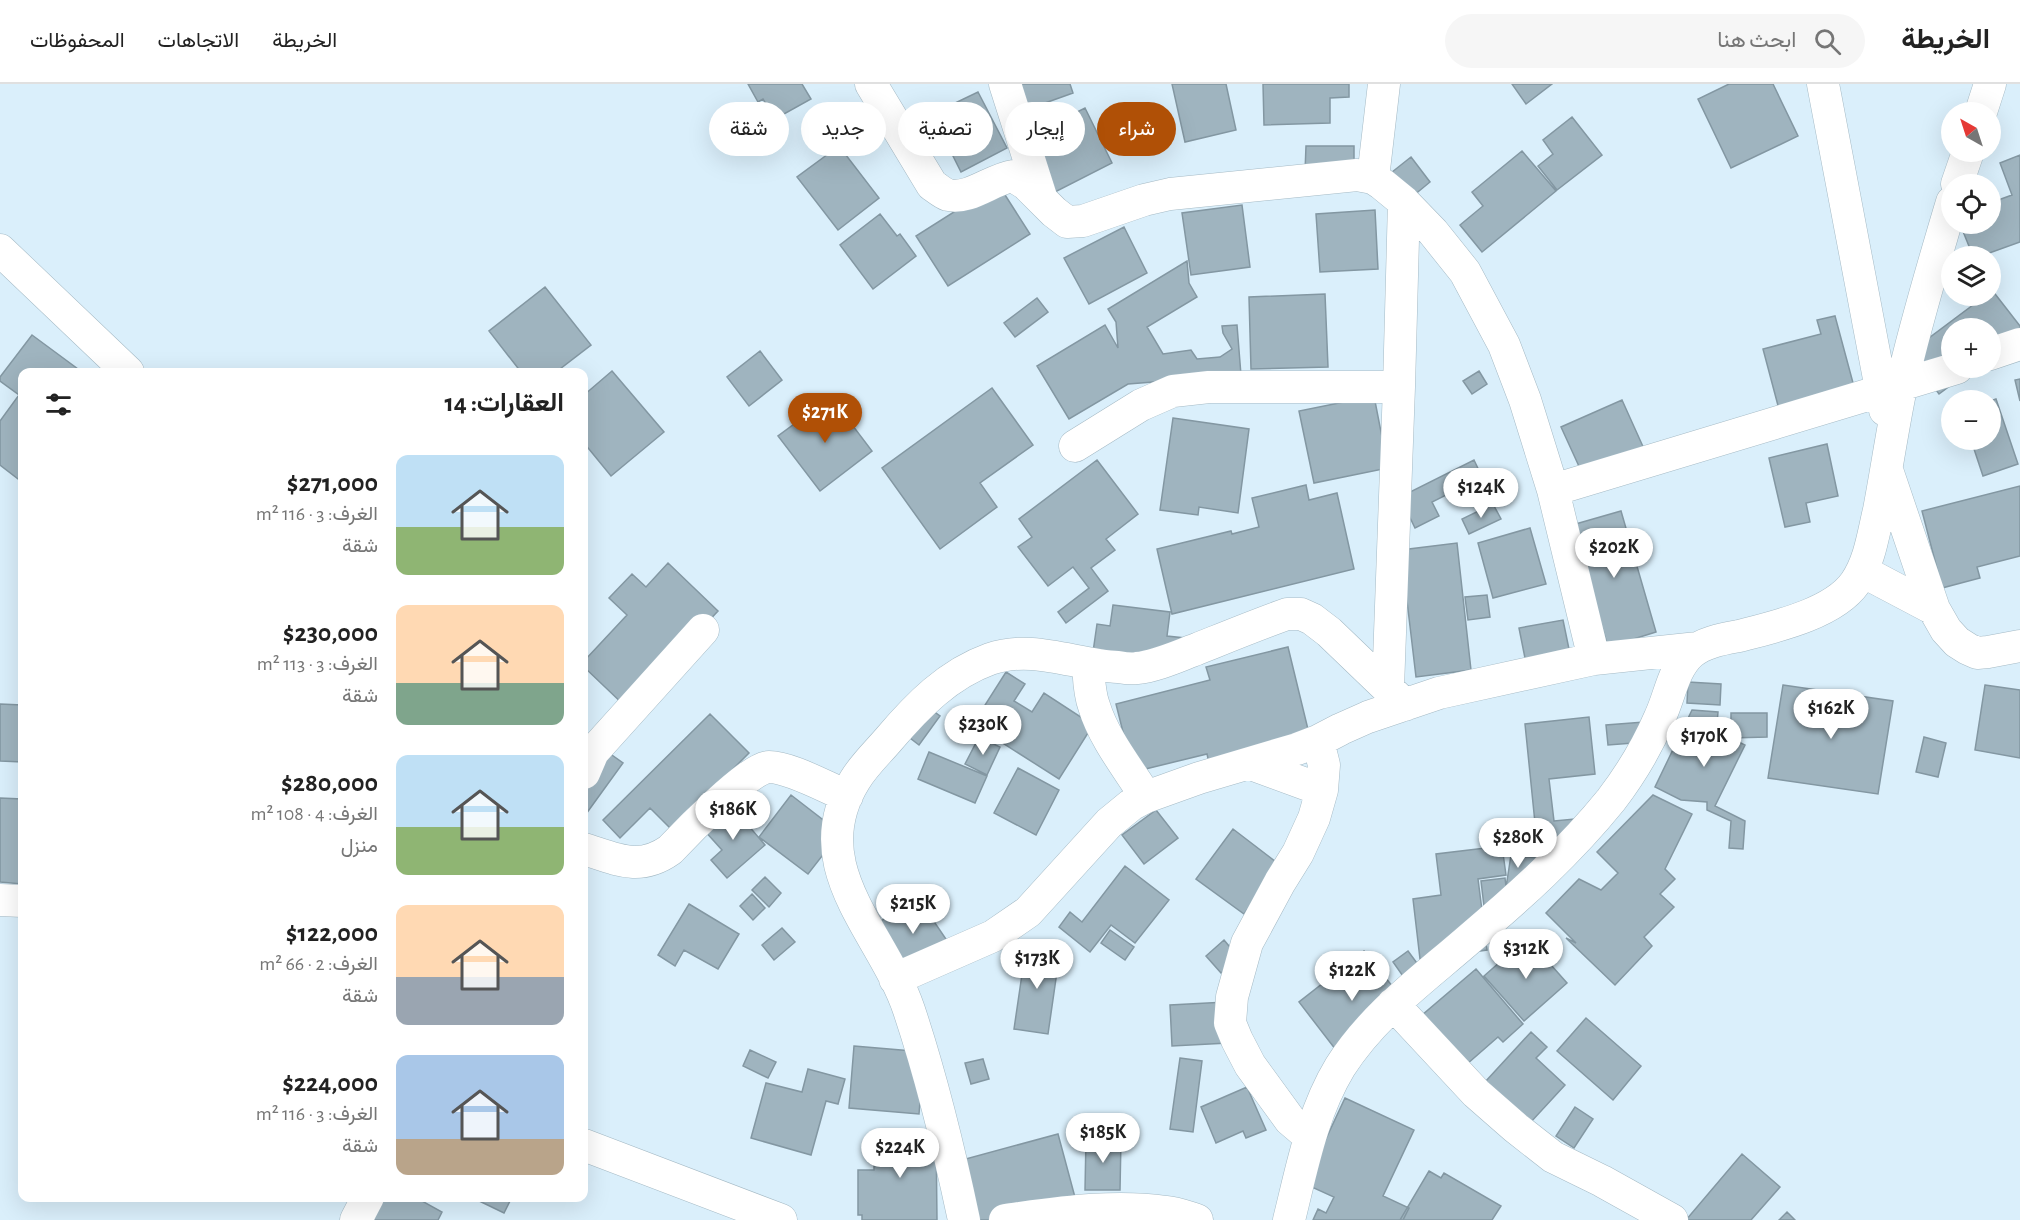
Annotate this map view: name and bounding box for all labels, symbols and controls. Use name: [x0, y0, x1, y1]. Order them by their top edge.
search box: [1445, 14, 1865, 68]
icon: search: [1811, 25, 1844, 58]
text: الخريطة: [1901, 26, 1990, 54]
text: ابحث هنا: [1717, 29, 1796, 51]
text: المحفوظات: [30, 30, 125, 51]
text: الاتجاهات: [158, 30, 239, 51]
text: الخريطة: [272, 30, 337, 51]
chip: شقة: [709, 102, 789, 156]
chip: جديد: [801, 102, 886, 156]
chip: تصفية: [898, 102, 993, 156]
chip: إيجار: [1005, 102, 1085, 156]
chip: شراء: [1097, 102, 1176, 156]
north arrow: [1941, 102, 2001, 162]
map controls: [1941, 102, 2001, 450]
button: locate: [1941, 174, 2001, 234]
button: layers: [1941, 246, 2001, 306]
button: +: [1941, 318, 2001, 378]
icon: filters: [42, 388, 75, 421]
text: العقارات: 14: [445, 390, 564, 416]
button: −: [1941, 390, 2001, 450]
pin: $271K: [783, 393, 867, 444]
text: $271K: [802, 402, 848, 422]
pin: $124K: [1439, 468, 1523, 519]
text: $271,000: [287, 470, 378, 496]
text: $124K: [1457, 477, 1505, 497]
icon: home: [444, 479, 516, 551]
text: الغرف: 3 · 116 m²: [256, 504, 378, 524]
pin: $202K: [1572, 528, 1656, 579]
text: شقة: [342, 536, 378, 556]
text: $202K: [1589, 537, 1639, 557]
text: $230,000: [283, 620, 378, 646]
icon: home: [444, 629, 516, 701]
text: الغرف: 3 · 113 m²: [257, 654, 378, 674]
text: شقة: [342, 686, 378, 706]
pin: $162K: [1789, 689, 1873, 740]
text: $162K: [1808, 698, 1854, 718]
pin: $230K: [941, 705, 1025, 756]
text: $230K: [958, 714, 1008, 734]
pin: $170K: [1662, 717, 1746, 768]
text: $170K: [1681, 726, 1727, 746]
text: $280,000: [281, 770, 378, 796]
icon: home: [444, 779, 516, 851]
pin: $186K: [691, 790, 775, 841]
text: $186K: [709, 799, 757, 819]
text: الغرف: 4 · 108 m²: [251, 804, 378, 824]
pin: $280K: [1476, 818, 1560, 869]
text: $280K: [1493, 827, 1543, 847]
text: منزل: [341, 836, 378, 856]
pin: $215K: [871, 884, 955, 935]
text: $215K: [890, 893, 936, 913]
text: $122,000: [286, 920, 378, 946]
icon: home: [444, 929, 516, 1001]
pin: $312K: [1484, 929, 1568, 980]
text: $312K: [1503, 938, 1549, 958]
pin: $173K: [995, 939, 1079, 990]
text: $173K: [1014, 948, 1060, 968]
pin: $122K: [1310, 951, 1394, 1002]
text: الغرف: 2 · 66 m²: [259, 954, 378, 974]
text: $122K: [1329, 960, 1375, 980]
text: شقة: [342, 986, 378, 1006]
text: $224,000: [282, 1070, 378, 1096]
icon: home: [444, 1079, 516, 1151]
text: الغرف: 3 · 116 m²: [256, 1104, 378, 1124]
pin: $185K: [1061, 1113, 1145, 1164]
text: $185K: [1080, 1122, 1126, 1142]
pin: $224K: [858, 1128, 942, 1179]
text: شقة: [342, 1136, 378, 1156]
text: $224K: [875, 1137, 925, 1157]

